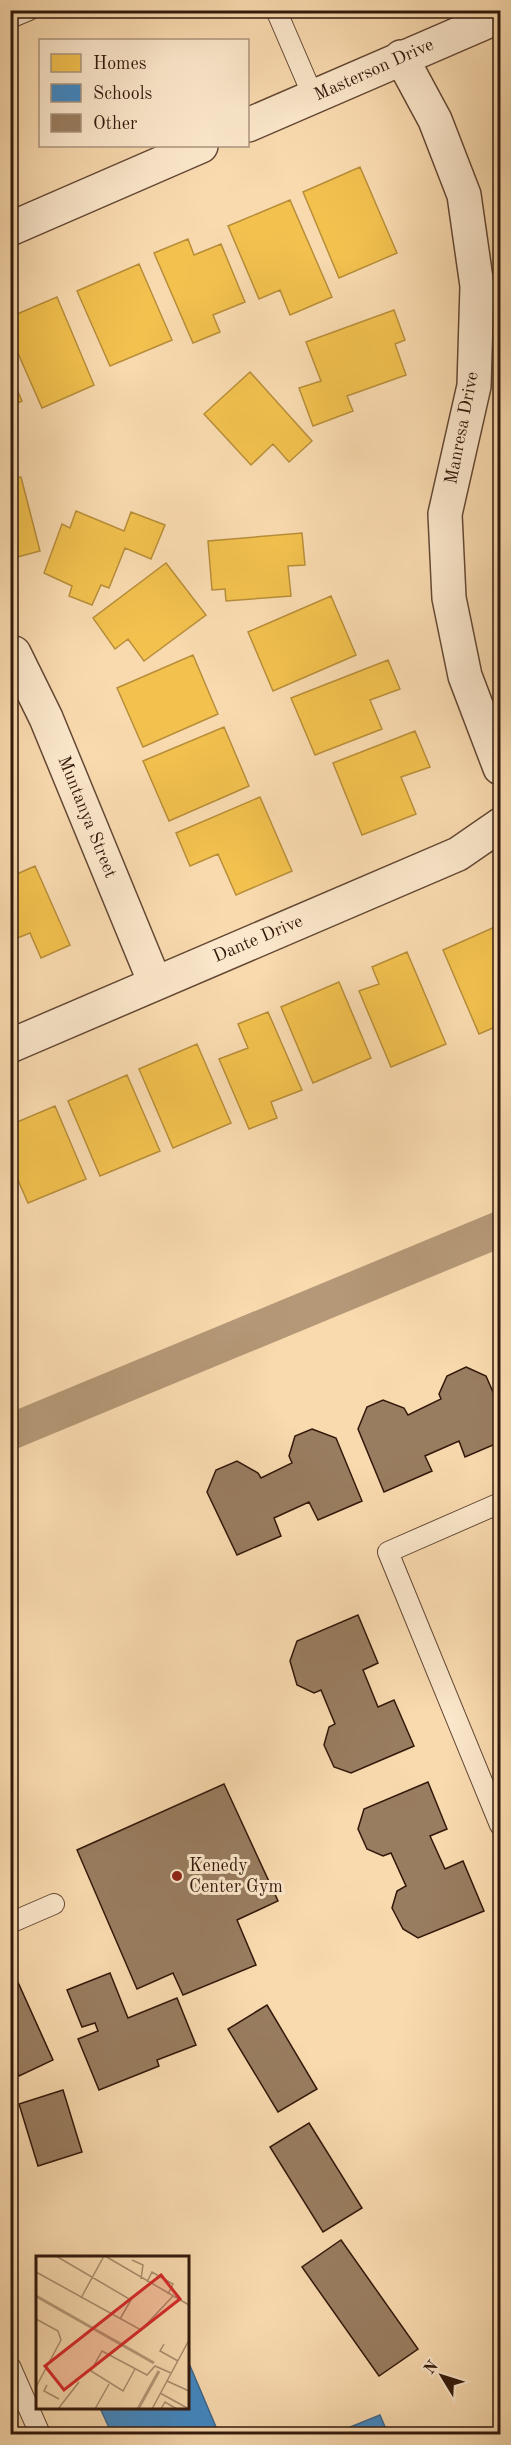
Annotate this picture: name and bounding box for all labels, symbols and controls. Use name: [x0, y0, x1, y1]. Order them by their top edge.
street label: Masterson Drive: [312, 36, 436, 104]
legend: [39, 39, 249, 147]
text: Homes: [93, 55, 147, 73]
text: Schools: [93, 85, 153, 103]
text: Other: [93, 115, 138, 133]
street label: Manresa Drive: [442, 370, 482, 486]
street label: Muntanya Street: [54, 753, 120, 881]
street label: Dante Drive: [211, 912, 305, 966]
place label: Kenedy Center Gym: [189, 1857, 283, 1896]
marker: Kenedy Center Gym: [170, 1869, 184, 1883]
inset map: [36, 2256, 189, 2409]
north arrow: [412, 2346, 472, 2406]
text: N: [422, 2358, 442, 2378]

